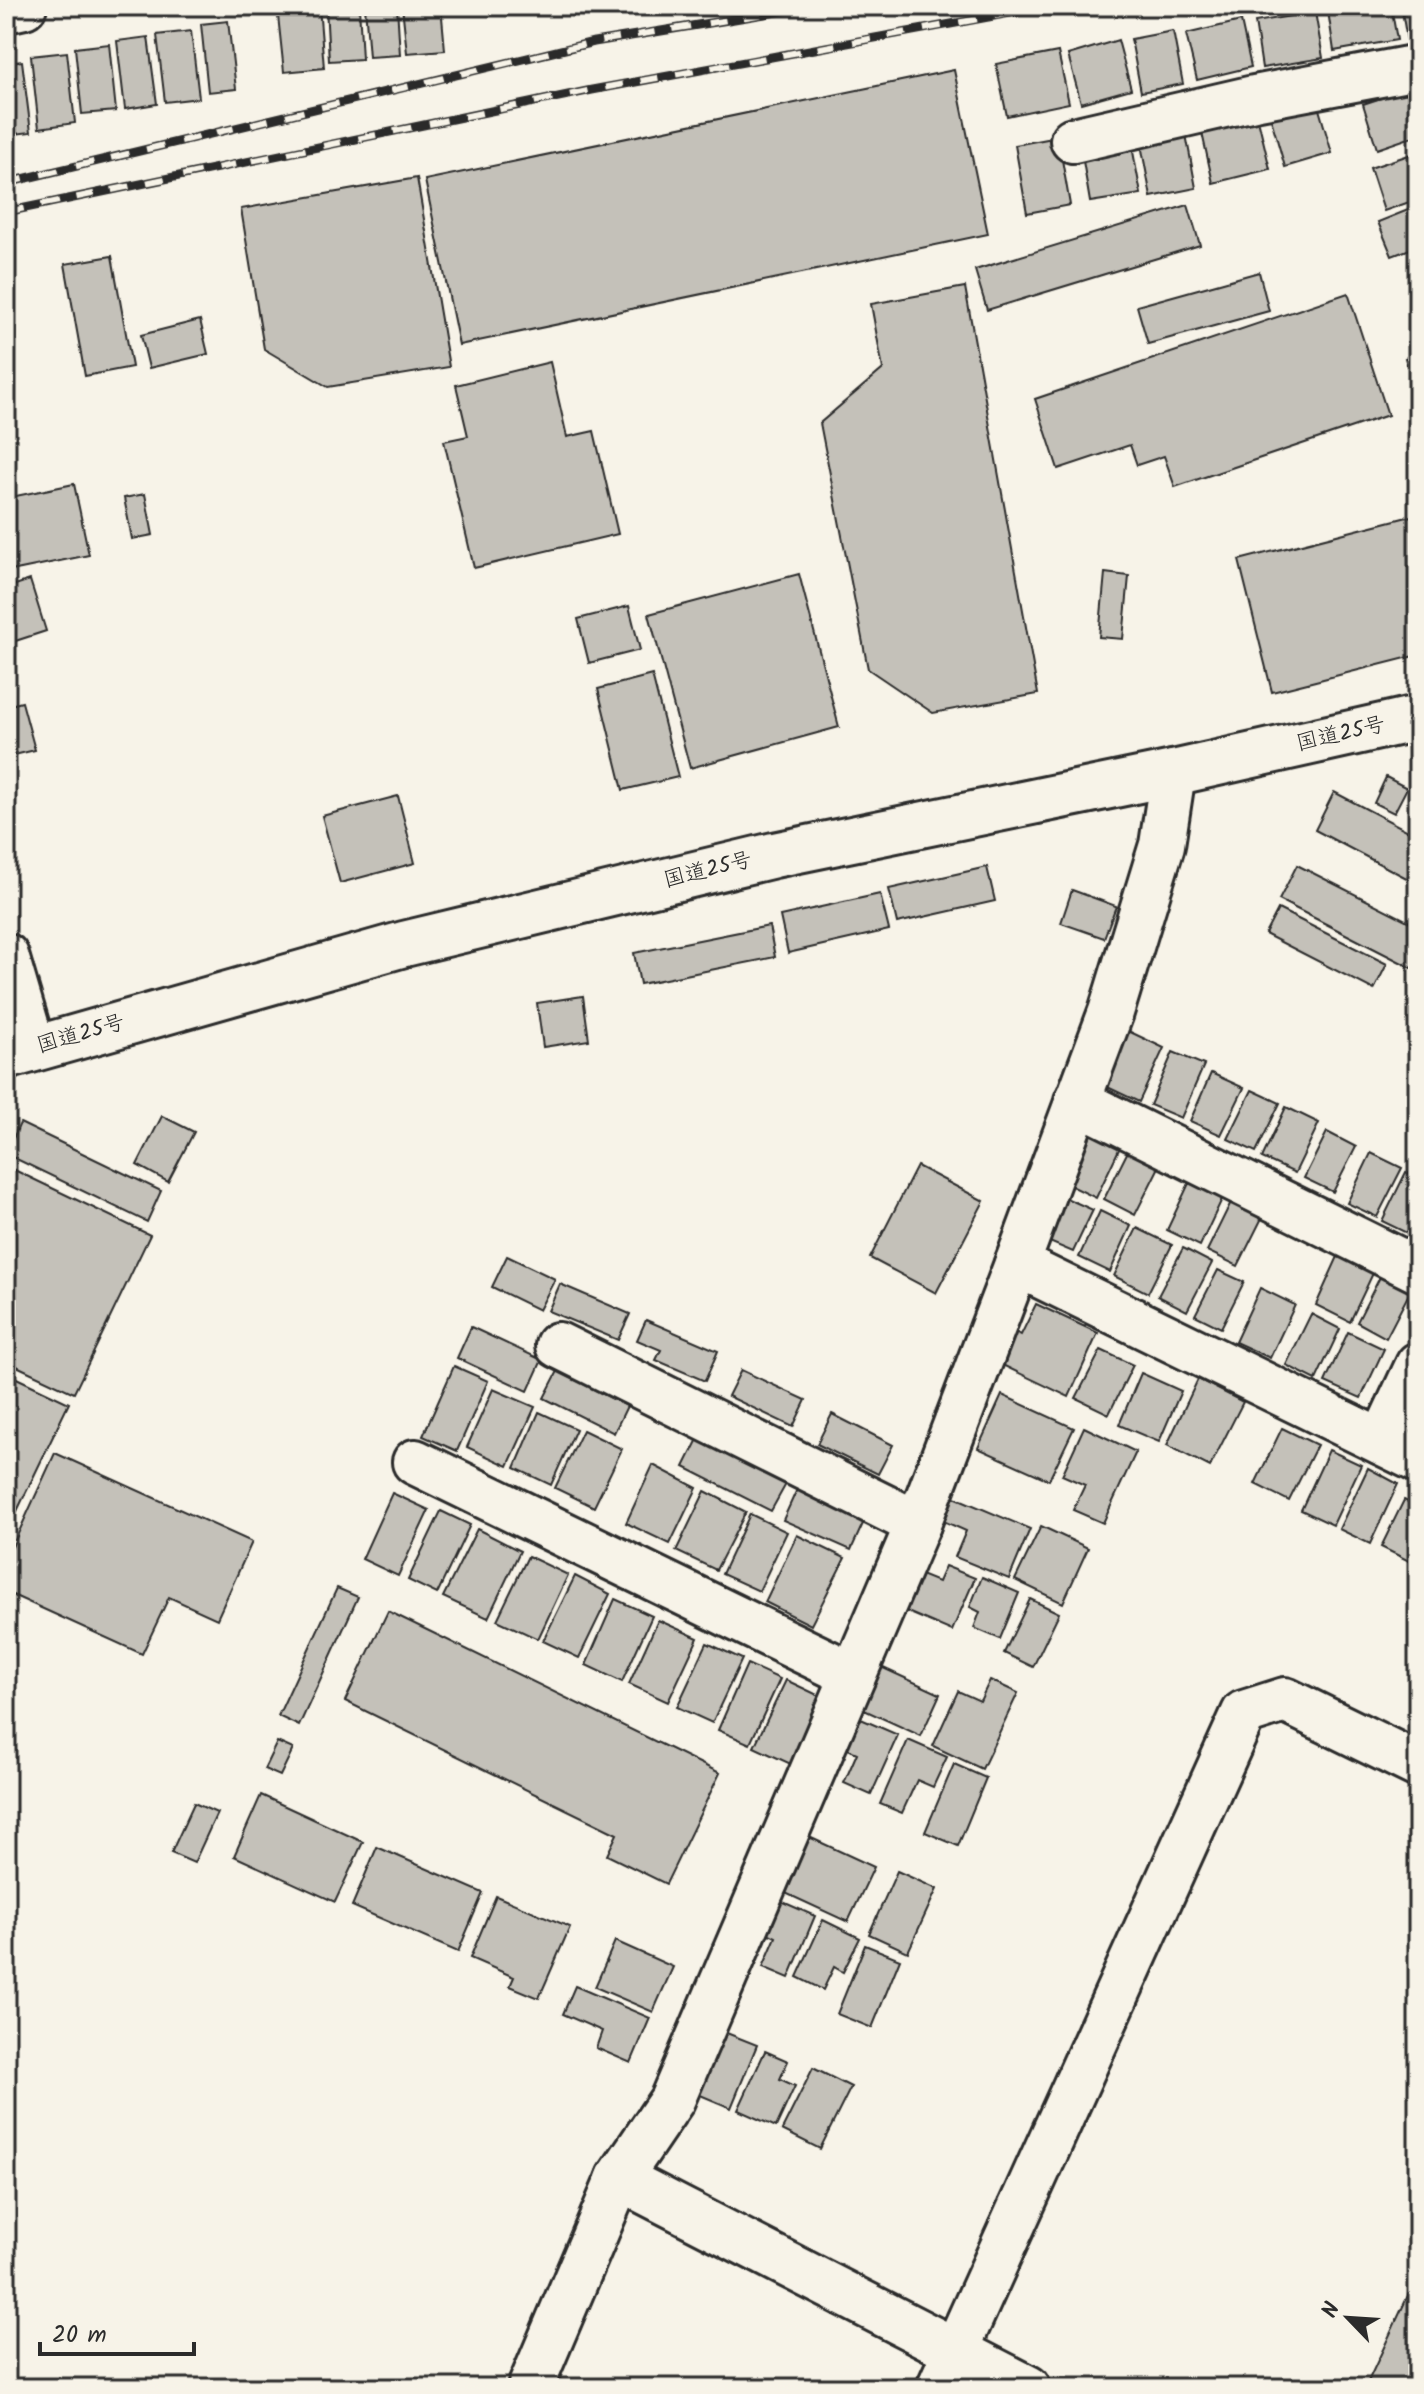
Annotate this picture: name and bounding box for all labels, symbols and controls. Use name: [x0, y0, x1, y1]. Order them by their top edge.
street label: 国道25号: [1293, 708, 1389, 762]
street label: 国道25号: [660, 843, 756, 899]
street label: 国道25号: [33, 1006, 129, 1064]
north arrow: [1308, 2278, 1388, 2358]
text: N: [1313, 2297, 1351, 2324]
scale bar: [40, 2306, 194, 2356]
text: 20 m: [52, 2316, 107, 2355]

